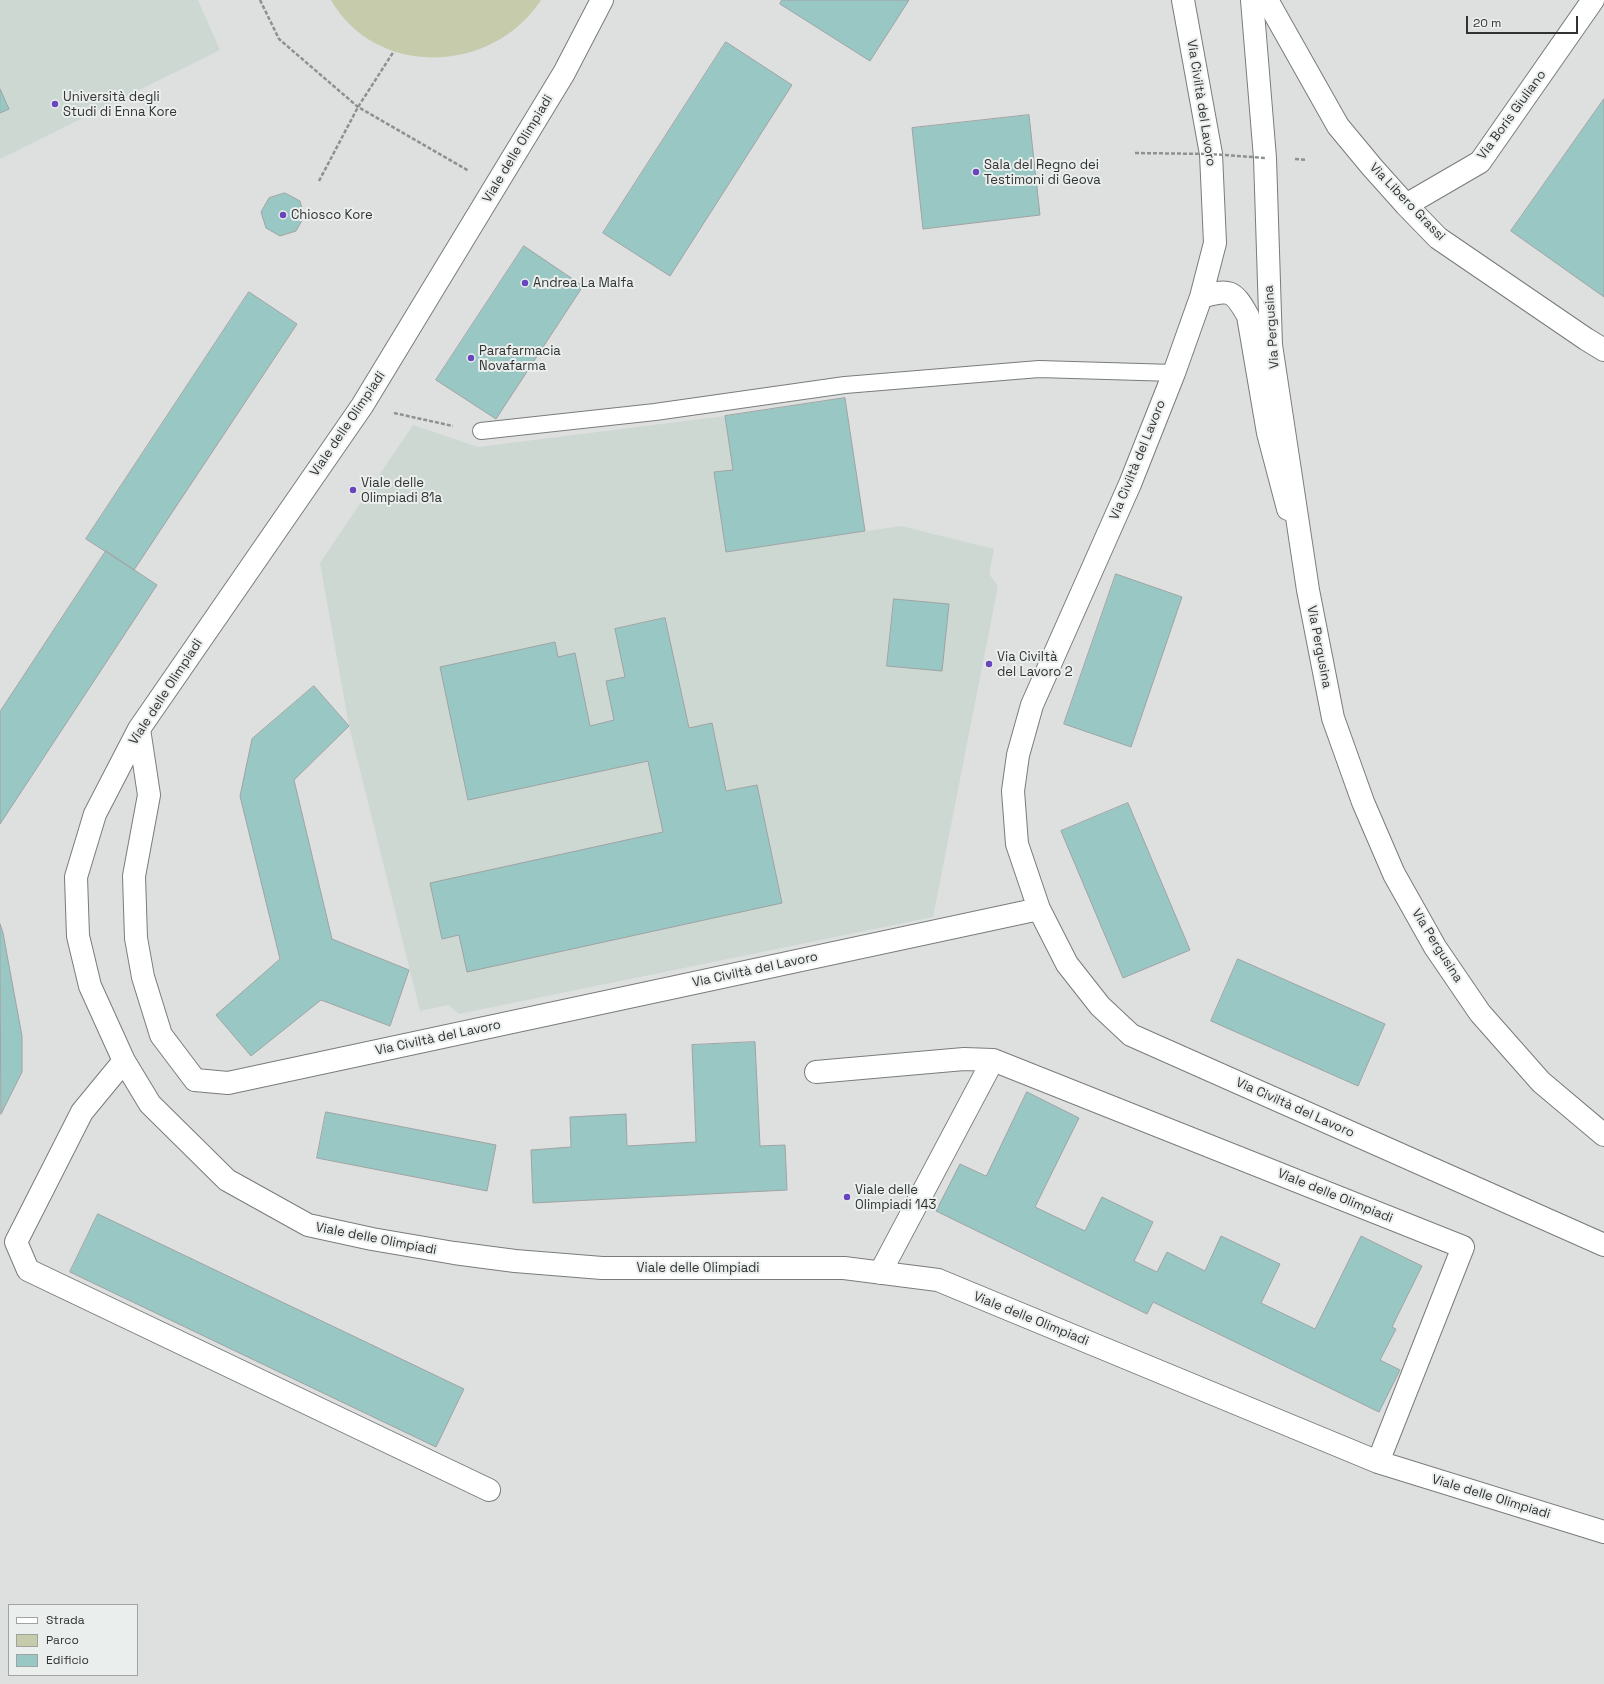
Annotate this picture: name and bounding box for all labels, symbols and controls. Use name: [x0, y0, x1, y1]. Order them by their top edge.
scale bar: [1468, 8, 1580, 34]
text: 20 m: [1473, 15, 1501, 31]
street label: Via Civiltà del Lavoro: [1183, 39, 1219, 167]
street label: Via Boris Giuliano: [1474, 67, 1550, 163]
place label: Università degli Studi di Enna Kore: [63, 89, 177, 120]
street label: Viale delle Olimpiadi: [480, 92, 556, 206]
marker: Università degli Studi di Enna Kore: [50, 99, 60, 109]
place label: Sala del Regno dei Testimoni di Geova: [984, 157, 1101, 188]
street label: Via Libero Grassi: [1366, 160, 1448, 244]
marker: Sala del Regno dei Testimoni di Geova: [971, 167, 981, 177]
place label: Chiosco Kore: [291, 207, 373, 223]
marker: Chiosco Kore: [278, 210, 288, 220]
place label: Andrea La Malfa: [533, 275, 634, 291]
marker: Andrea La Malfa: [520, 278, 530, 288]
street label: Via Pergusina: [1261, 285, 1283, 369]
place label: Parafarmacia Novafarma: [479, 343, 561, 374]
marker: Parafarmacia Novafarma: [466, 353, 476, 363]
street label: Viale delle Olimpiadi: [307, 369, 389, 479]
street label: Via Civiltà del Lavoro: [1107, 398, 1169, 522]
place label: Viale delle Olimpiadi 81a: [361, 475, 442, 506]
marker: Viale delle Olimpiadi 81a: [348, 485, 358, 495]
street label: Via Pergusina: [1303, 604, 1335, 690]
street label: Viale delle Olimpiadi: [126, 636, 206, 748]
place label: Via Civiltà del Lavoro 2: [997, 649, 1072, 680]
marker: Via Civiltà del Lavoro 2: [984, 659, 994, 669]
street label: Via Pergusina: [1408, 906, 1466, 986]
street label: Via Civiltà del Lavoro: [691, 949, 819, 991]
street label: Via Civiltà del Lavoro: [374, 1017, 502, 1059]
street label: Via Civiltà del Lavoro: [1233, 1075, 1357, 1141]
street label: Viale delle Olimpiadi: [1275, 1166, 1395, 1226]
place label: Viale delle Olimpiadi 143: [855, 1182, 936, 1213]
marker: Viale delle Olimpiadi 143: [842, 1192, 852, 1202]
street label: Viale delle Olimpiadi: [314, 1220, 438, 1258]
street label: Viale delle Olimpiadi: [636, 1260, 760, 1276]
street label: Viale delle Olimpiadi: [971, 1289, 1091, 1349]
street label: Viale delle Olimpiadi: [1430, 1472, 1552, 1522]
legend: [8, 1604, 138, 1676]
text: Strada: [46, 1612, 85, 1628]
text: Parco: [46, 1632, 79, 1648]
text: Edificio: [46, 1652, 89, 1668]

